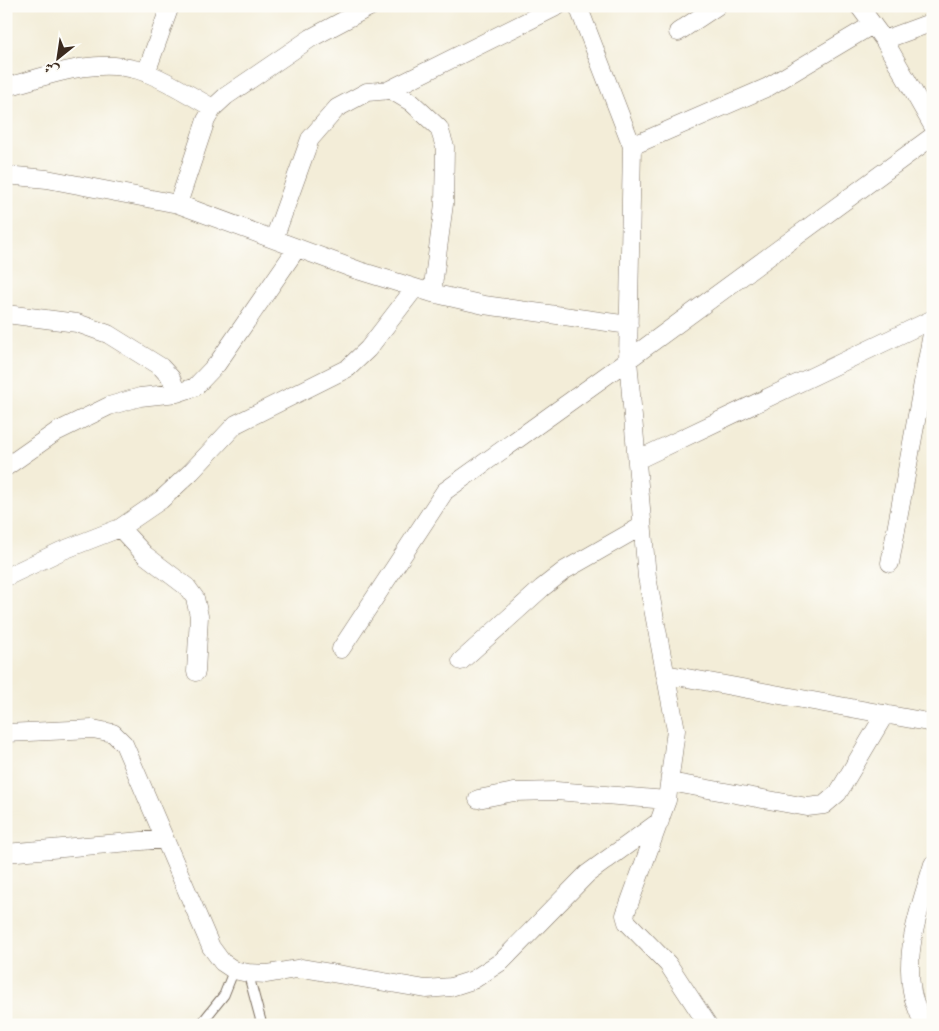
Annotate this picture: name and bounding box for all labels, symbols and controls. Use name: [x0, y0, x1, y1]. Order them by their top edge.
north arrow: [32, 32, 82, 82]
text: ش: [41, 55, 64, 80]

